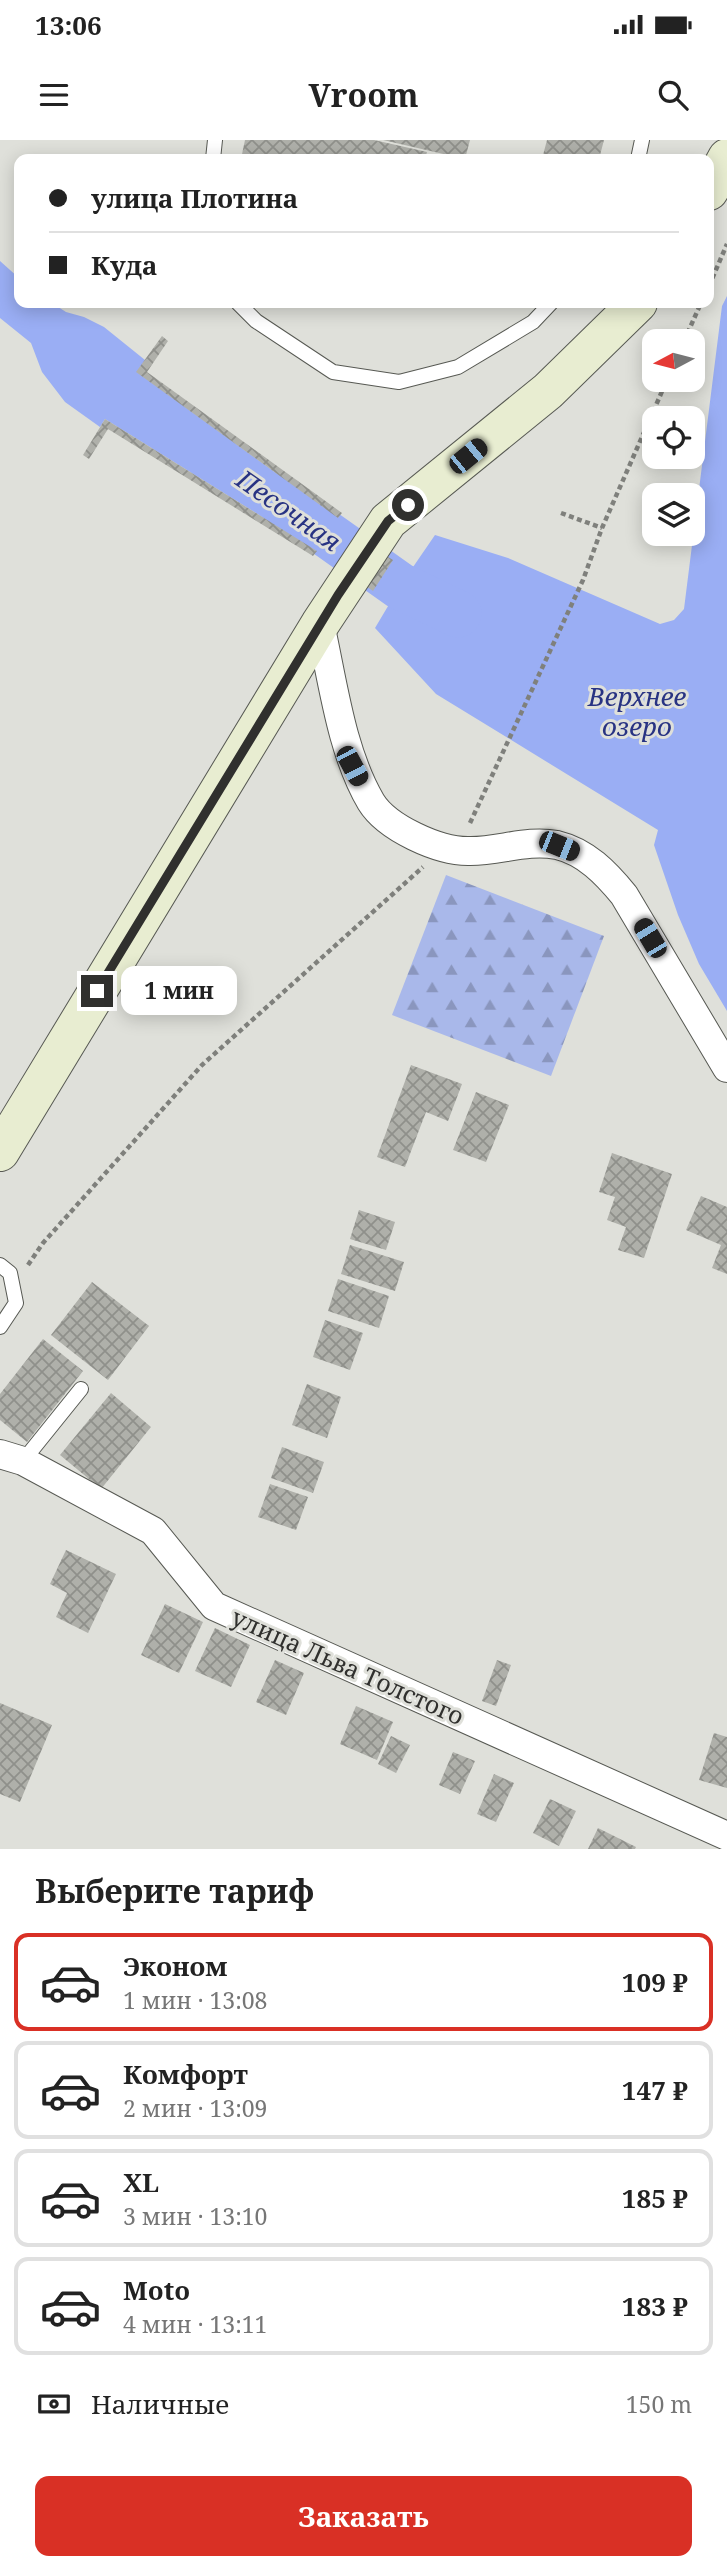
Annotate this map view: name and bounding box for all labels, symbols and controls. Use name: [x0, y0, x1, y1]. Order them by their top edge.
text: 13:06: [35, 7, 102, 43]
text: Vroom: [309, 73, 418, 116]
icon: menu: [35, 76, 73, 114]
icon: search: [654, 76, 692, 114]
text: улица Плотина: [91, 180, 298, 216]
text: Куда: [91, 247, 157, 283]
north arrow: [642, 329, 705, 392]
map controls: [642, 329, 705, 546]
button: locate: [642, 406, 705, 469]
car: [446, 435, 491, 477]
water label: Песочная: [229, 460, 349, 559]
button: layers: [642, 483, 705, 546]
route start: [392, 489, 424, 521]
water label: Верхнее озеро: [587, 678, 687, 744]
car: [333, 743, 372, 789]
car: [536, 828, 583, 864]
car: [631, 915, 670, 961]
callout: 1 мин: [122, 966, 237, 1016]
text: 1 мин: [144, 974, 214, 1006]
route end: [81, 975, 113, 1007]
street label: улица Льва Толстого: [227, 1600, 469, 1732]
text: Выберите тариф: [35, 1869, 314, 1912]
text: Эконом: [123, 1948, 227, 1984]
icon: car: [39, 1951, 102, 2014]
text: 109 ₽: [622, 1964, 688, 2000]
text: 1 мин · 13:08: [123, 1984, 267, 2016]
text: Комфорт: [123, 2056, 248, 2092]
icon: car: [39, 2059, 102, 2122]
text: 147 ₽: [622, 2072, 688, 2108]
text: 2 мин · 13:09: [123, 2092, 267, 2124]
text: XL: [123, 2164, 159, 2200]
icon: car: [39, 2167, 102, 2230]
text: 185 ₽: [622, 2180, 688, 2216]
text: 3 мин · 13:10: [123, 2200, 267, 2232]
text: Moto: [123, 2272, 190, 2308]
icon: car: [39, 2275, 102, 2338]
text: 183 ₽: [622, 2288, 688, 2324]
text: 4 мин · 13:11: [123, 2308, 267, 2340]
icon: cash: [35, 2385, 73, 2423]
text: Наличные: [91, 2386, 229, 2422]
text: 150 m: [626, 2388, 692, 2420]
button: Заказать: [35, 2476, 692, 2556]

